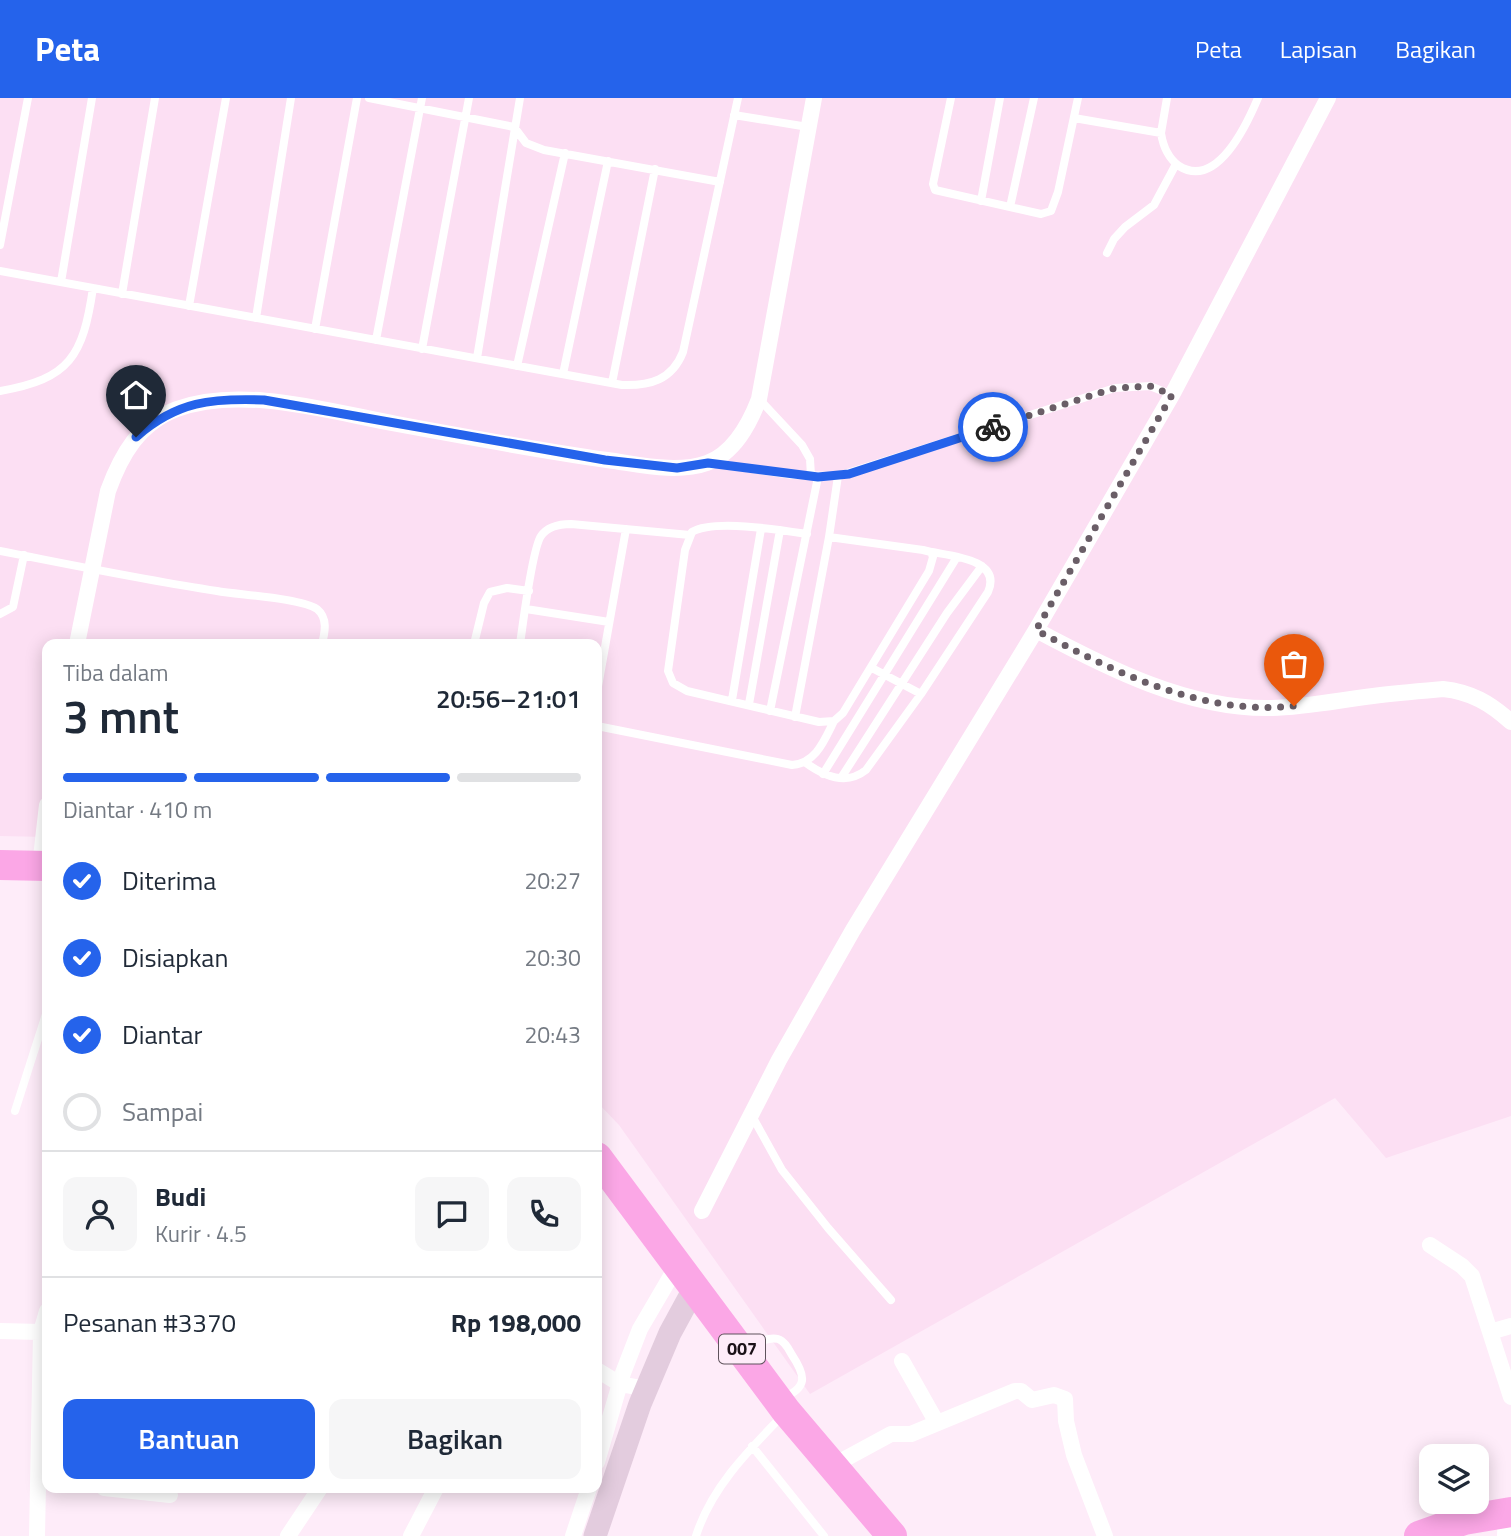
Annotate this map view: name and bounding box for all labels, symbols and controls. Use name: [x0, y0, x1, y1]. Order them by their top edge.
text: Peta: [35, 24, 100, 74]
text: Peta: [1195, 31, 1242, 67]
text: Lapisan: [1280, 31, 1357, 67]
text: Bagikan: [1395, 31, 1476, 67]
pin: [106, 365, 166, 437]
icon: home: [117, 376, 155, 414]
courier: [958, 392, 1028, 462]
icon: bike: [974, 408, 1012, 446]
pin: [1264, 634, 1324, 706]
icon: bag: [1275, 645, 1313, 683]
text: Tiba dalam: [63, 655, 169, 690]
text: 20:56–21:01: [436, 679, 581, 718]
text: 3 mnt: [63, 681, 179, 751]
text: Diantar · 410 m: [63, 792, 212, 827]
text: Diterima: [122, 861, 216, 900]
icon: check: [63, 862, 101, 900]
text: 20:27: [524, 863, 581, 898]
text: Disiapkan: [122, 938, 228, 977]
icon: check: [63, 939, 101, 977]
text: 20:30: [524, 940, 581, 975]
text: Diantar: [122, 1015, 203, 1054]
icon: check: [63, 1016, 101, 1054]
text: 20:43: [524, 1017, 581, 1052]
text: Sampai: [122, 1092, 203, 1131]
button: person: [63, 1177, 137, 1251]
text: Budi: [155, 1177, 206, 1216]
button: chat: [415, 1177, 489, 1251]
button: phone: [507, 1177, 581, 1251]
text: Kurir · 4.5: [155, 1216, 247, 1251]
text: Pesanan #3370: [63, 1303, 236, 1342]
text: Rp 198,000: [451, 1303, 581, 1342]
road number: 007: [719, 1334, 765, 1364]
button: Bantuan: [63, 1399, 315, 1479]
button: Bagikan: [329, 1399, 581, 1479]
map controls: [1419, 1444, 1489, 1514]
button: layers: [1419, 1444, 1489, 1514]

